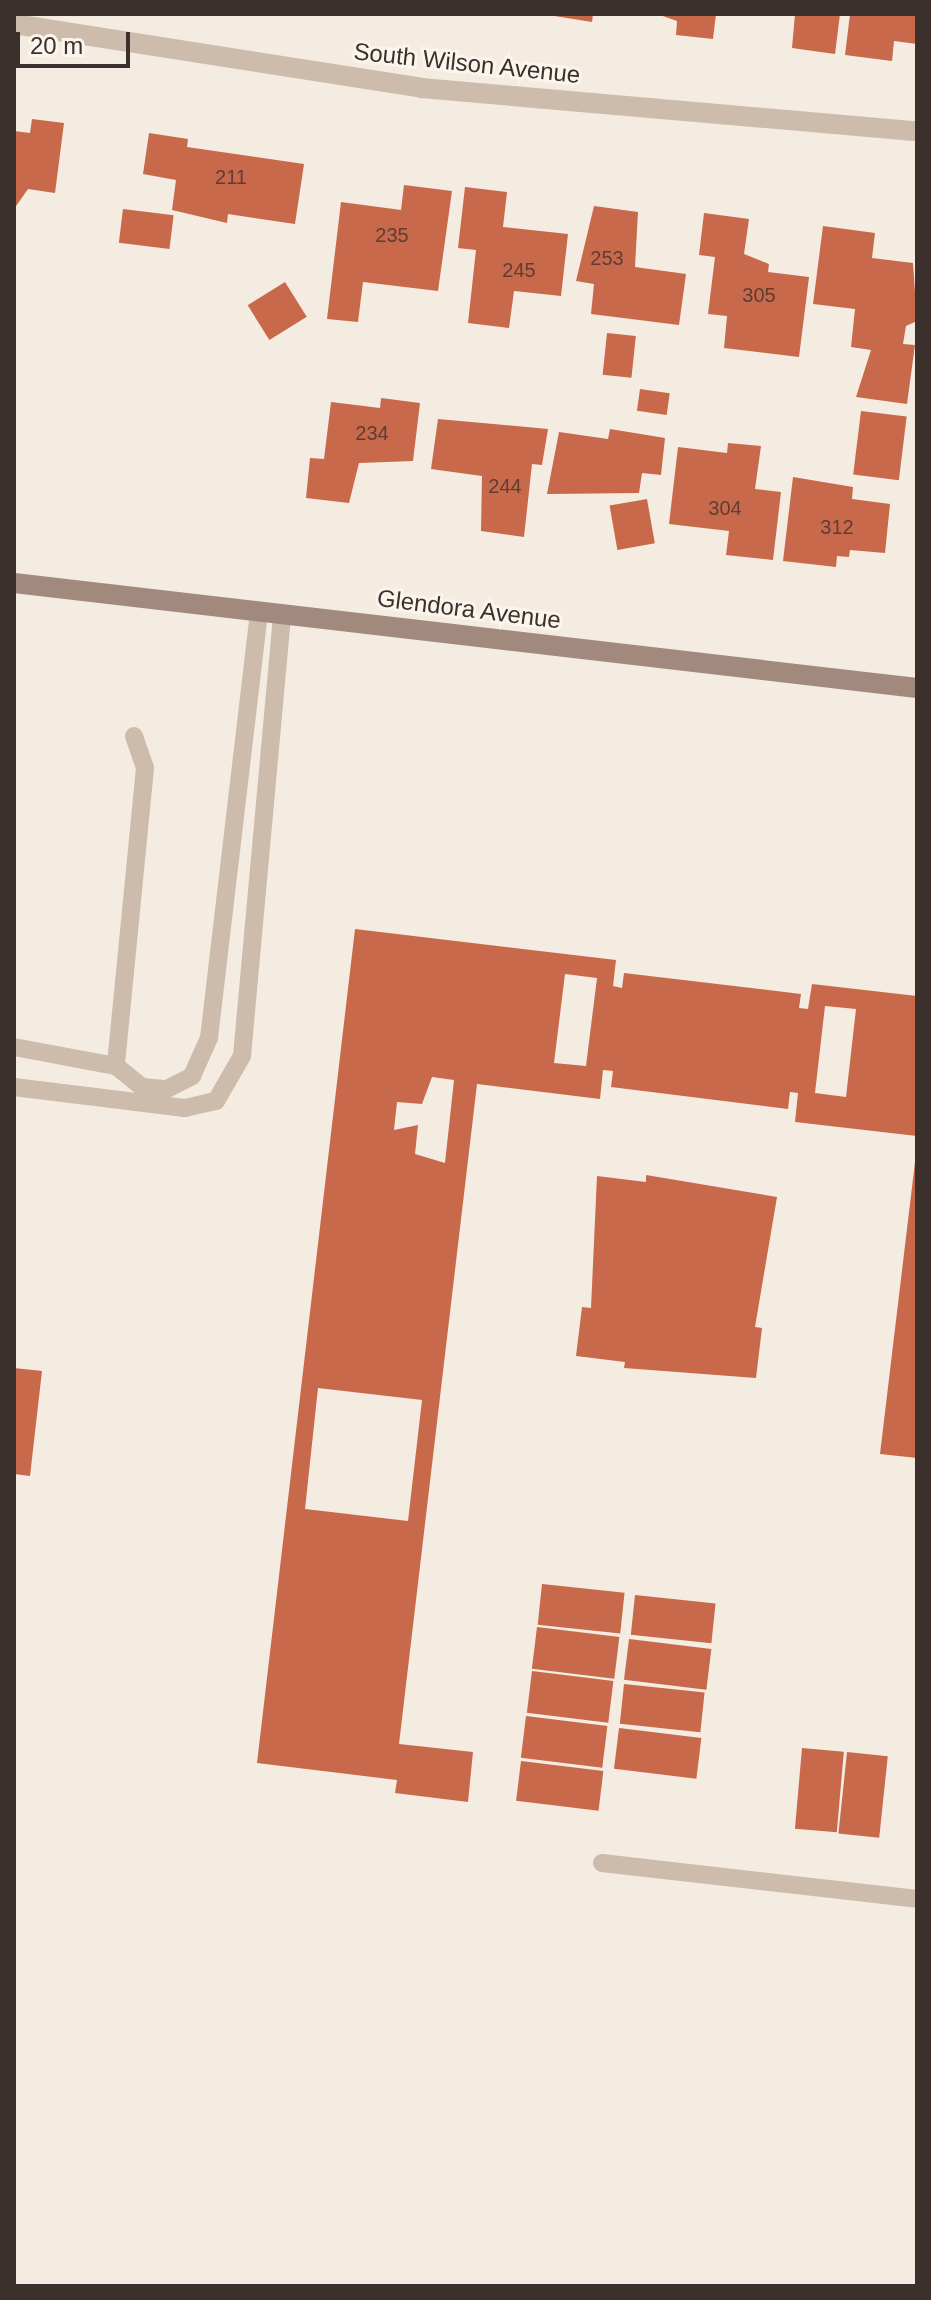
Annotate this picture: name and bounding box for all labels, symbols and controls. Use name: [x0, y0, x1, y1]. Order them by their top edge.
scale bar: [20, 16, 134, 66]
text: 20 m: [30, 32, 83, 59]
street label: South Wilson Avenue: [352, 37, 582, 89]
house number: 211: [215, 165, 247, 189]
house number: 235: [375, 223, 409, 247]
house number: 253: [590, 246, 624, 270]
house number: 245: [502, 258, 536, 282]
house number: 305: [742, 283, 776, 307]
house number: 234: [355, 421, 389, 445]
house number: 244: [488, 474, 522, 498]
house number: 304: [708, 496, 742, 520]
house number: 312: [820, 515, 854, 539]
street label: Glendora Avenue: [375, 583, 563, 635]

